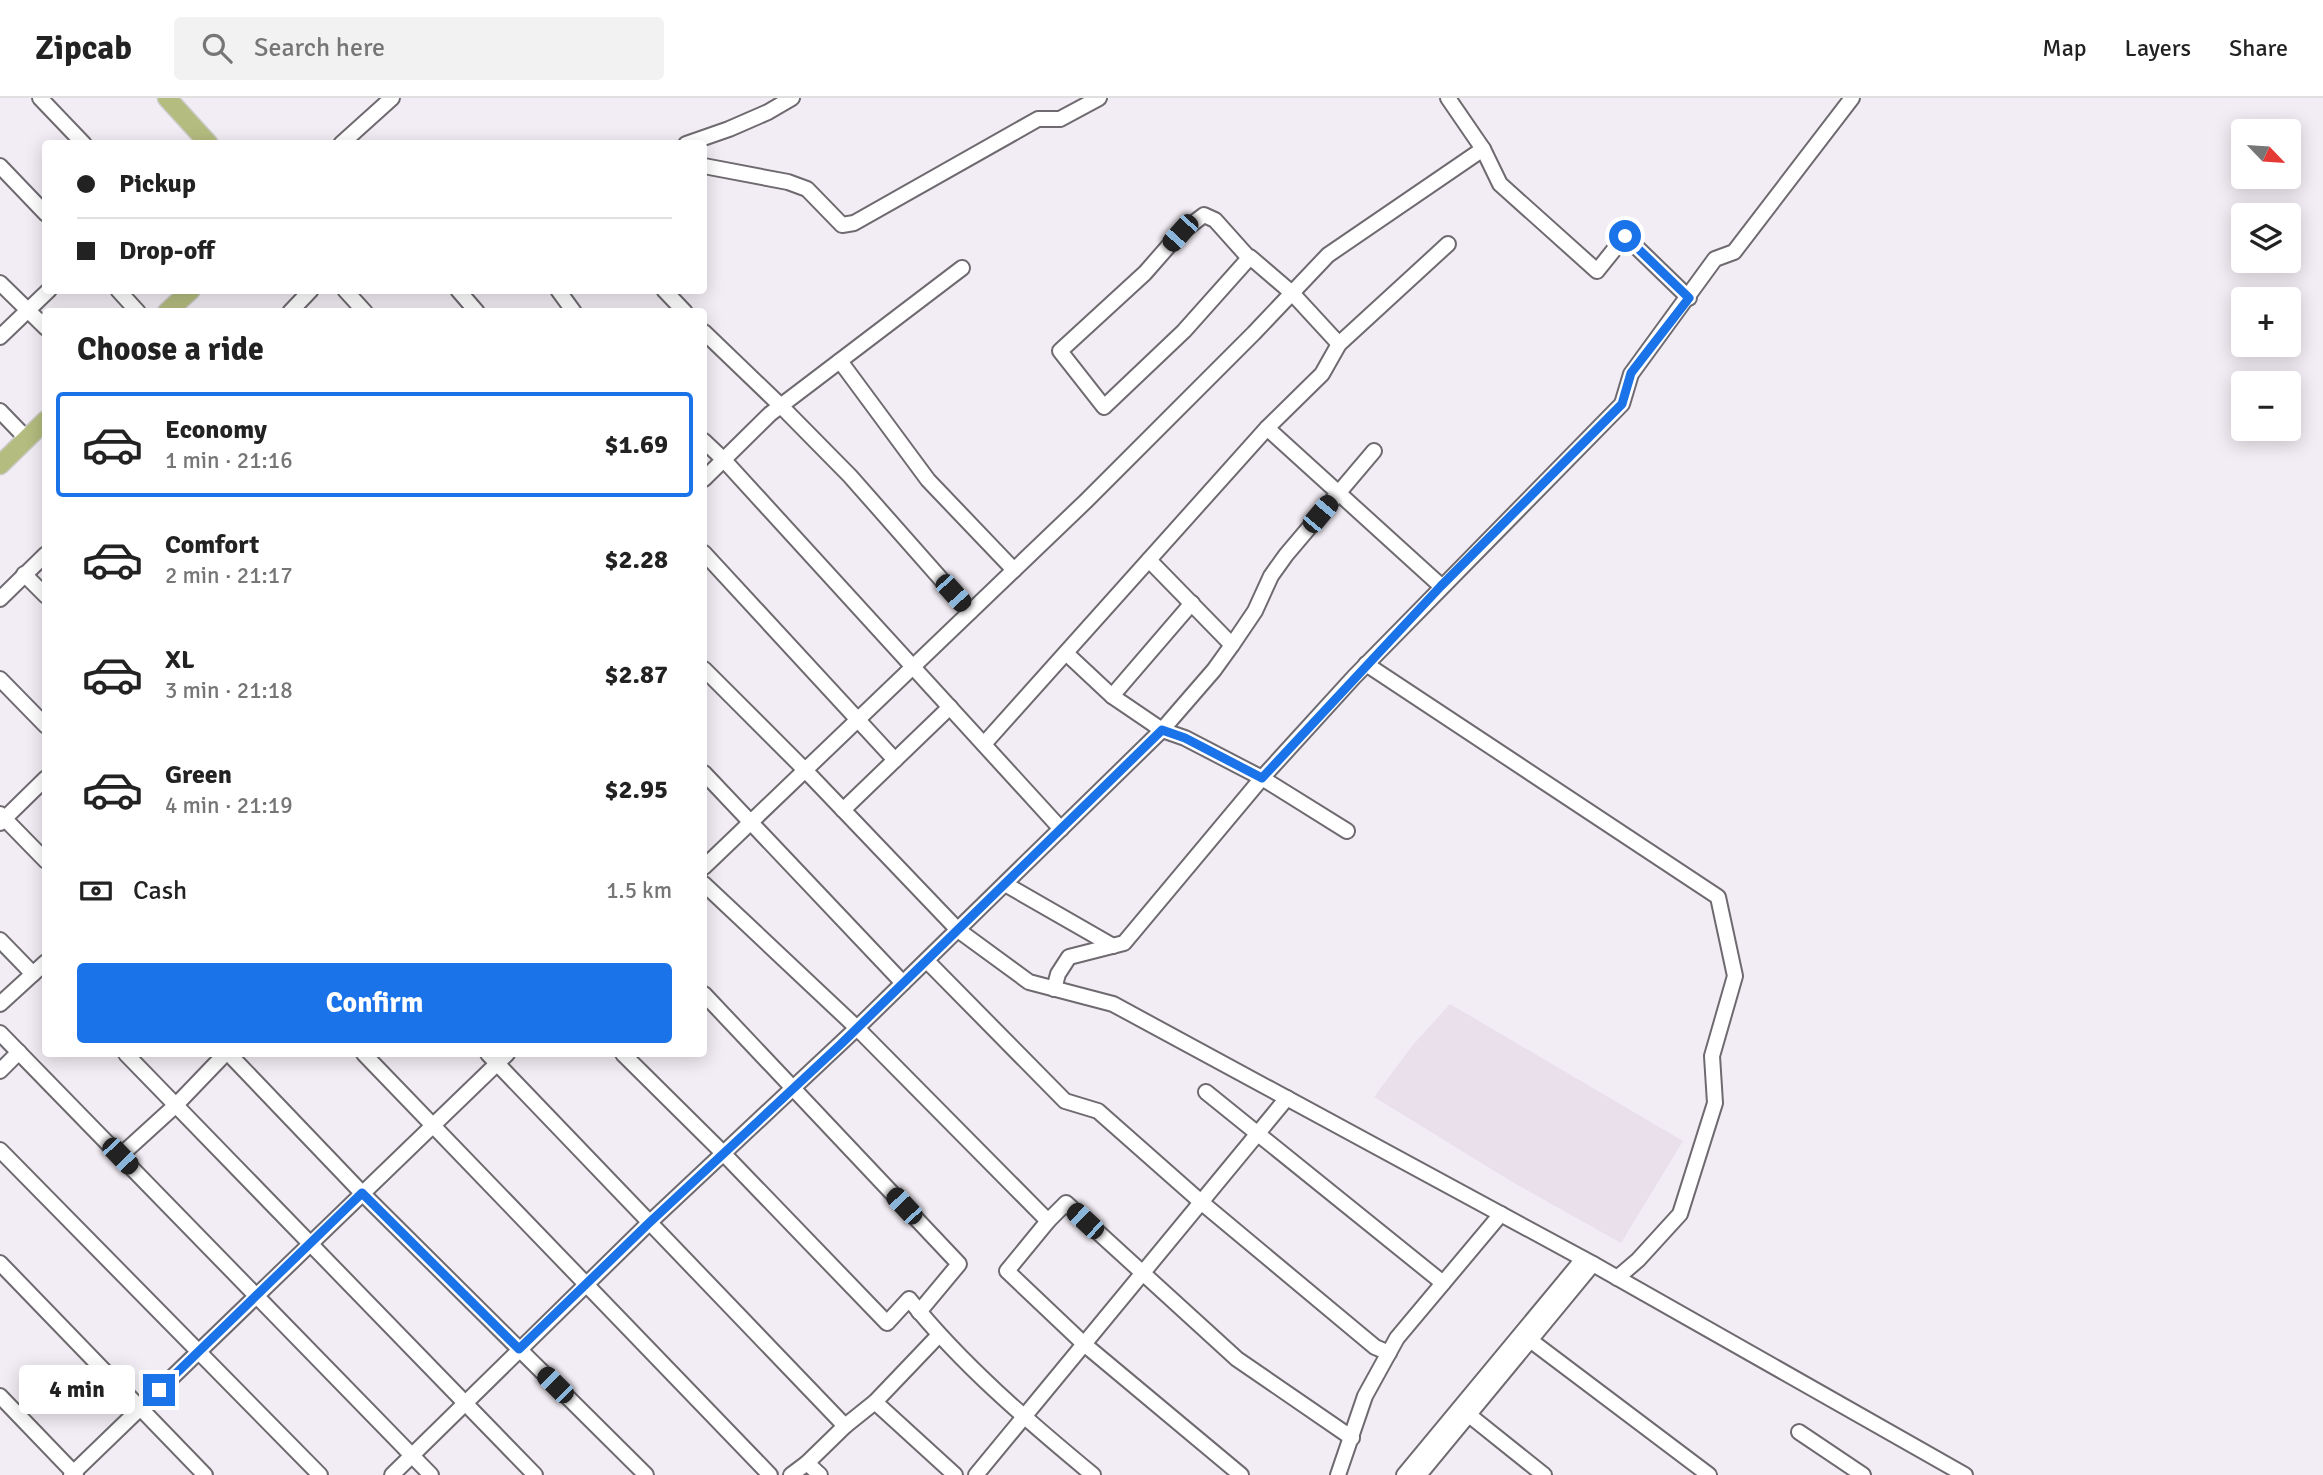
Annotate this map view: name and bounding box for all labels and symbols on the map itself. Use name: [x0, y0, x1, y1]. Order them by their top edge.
north arrow: [2231, 119, 2301, 189]
car: [1159, 210, 1202, 256]
route start: [1609, 220, 1641, 252]
car: [1299, 491, 1342, 537]
car: [932, 570, 975, 616]
car: [98, 1134, 143, 1178]
car: [882, 1183, 927, 1229]
car: [1063, 1199, 1108, 1243]
car: [533, 1363, 578, 1407]
callout: 4 min: [19, 1366, 134, 1414]
route end: [143, 1374, 175, 1406]

